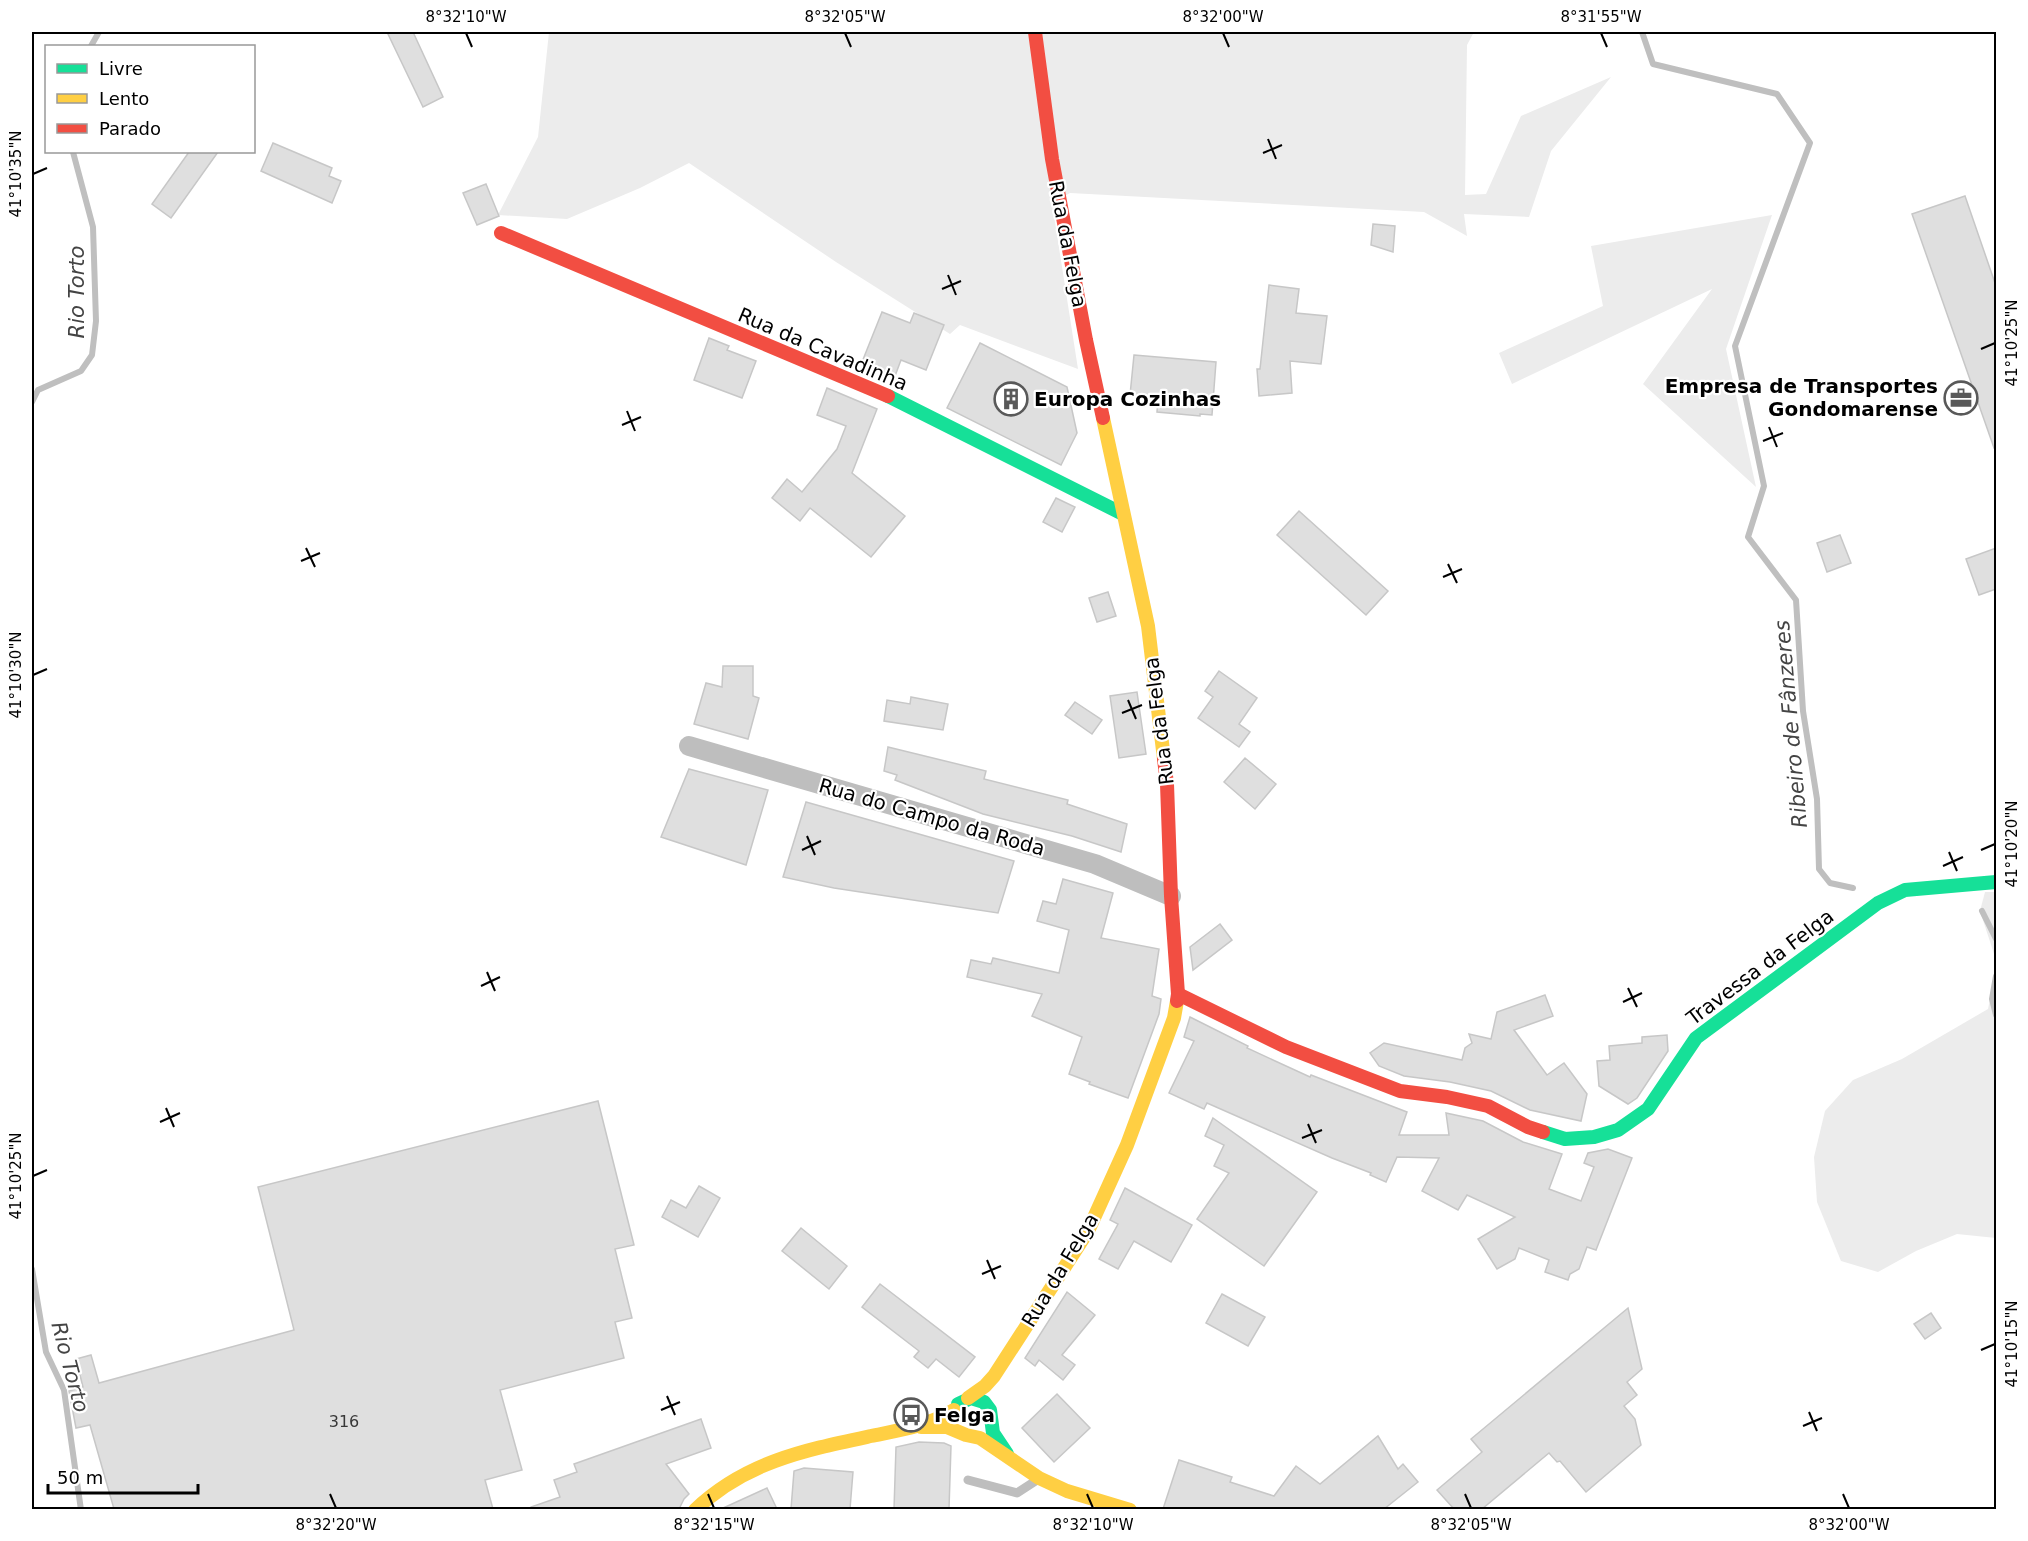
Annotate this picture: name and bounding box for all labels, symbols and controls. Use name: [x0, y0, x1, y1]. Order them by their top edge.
text: 8°32'10"W: [425, 8, 507, 26]
text: 8°32'05"W: [804, 8, 886, 26]
text: 8°32'00"W: [1182, 8, 1264, 26]
text: 8°31'55"W: [1560, 8, 1642, 26]
legend: [45, 45, 255, 153]
text: Livre: [99, 58, 143, 79]
text: Lento: [99, 88, 149, 109]
text: Parado: [99, 118, 161, 139]
text: 41°10'35"N: [7, 130, 25, 218]
street label: Rua da Felga: [1044, 178, 1092, 310]
water label: Rio Torto: [65, 246, 89, 338]
text: 41°10'25"N: [2003, 299, 2021, 387]
street label: Rua da Cavadinha: [735, 302, 911, 396]
place label: Empresa de Transportes Gondomarense: [1665, 374, 1938, 421]
office icon: Empresa de Transportes Gondomarense: [1943, 380, 1979, 416]
building icon: Europa Cozinhas: [993, 381, 1029, 417]
place label: Europa Cozinhas: [1034, 387, 1221, 411]
water label: Ribeiro de Fânzeres: [1770, 619, 1812, 829]
text: 41°10'30"N: [7, 631, 25, 719]
street label: Rua da Felga: [1139, 656, 1179, 786]
street label: Rua do Campo da Roda: [816, 773, 1048, 861]
text: 41°10'20"N: [2003, 800, 2021, 888]
street label: Travessa da Felga: [1681, 904, 1838, 1031]
text: 41°10'25"N: [7, 1132, 25, 1220]
street label: Rua da Felga: [1017, 1209, 1103, 1331]
text: 41°10'15"N: [2003, 1300, 2021, 1388]
water label: Rio Torto: [46, 1319, 94, 1415]
bus stop icon: Felga: [893, 1397, 929, 1433]
place label: Felga: [934, 1403, 995, 1427]
house number: 316: [329, 1412, 359, 1431]
scale bar: [48, 1457, 198, 1495]
text: 50 m: [57, 1467, 103, 1488]
text: 8°32'20"W: [295, 1516, 377, 1534]
text: 8°32'15"W: [673, 1516, 755, 1534]
text: 8°32'10"W: [1052, 1516, 1134, 1534]
text: 8°32'05"W: [1430, 1516, 1512, 1534]
text: 8°32'00"W: [1808, 1516, 1890, 1534]

